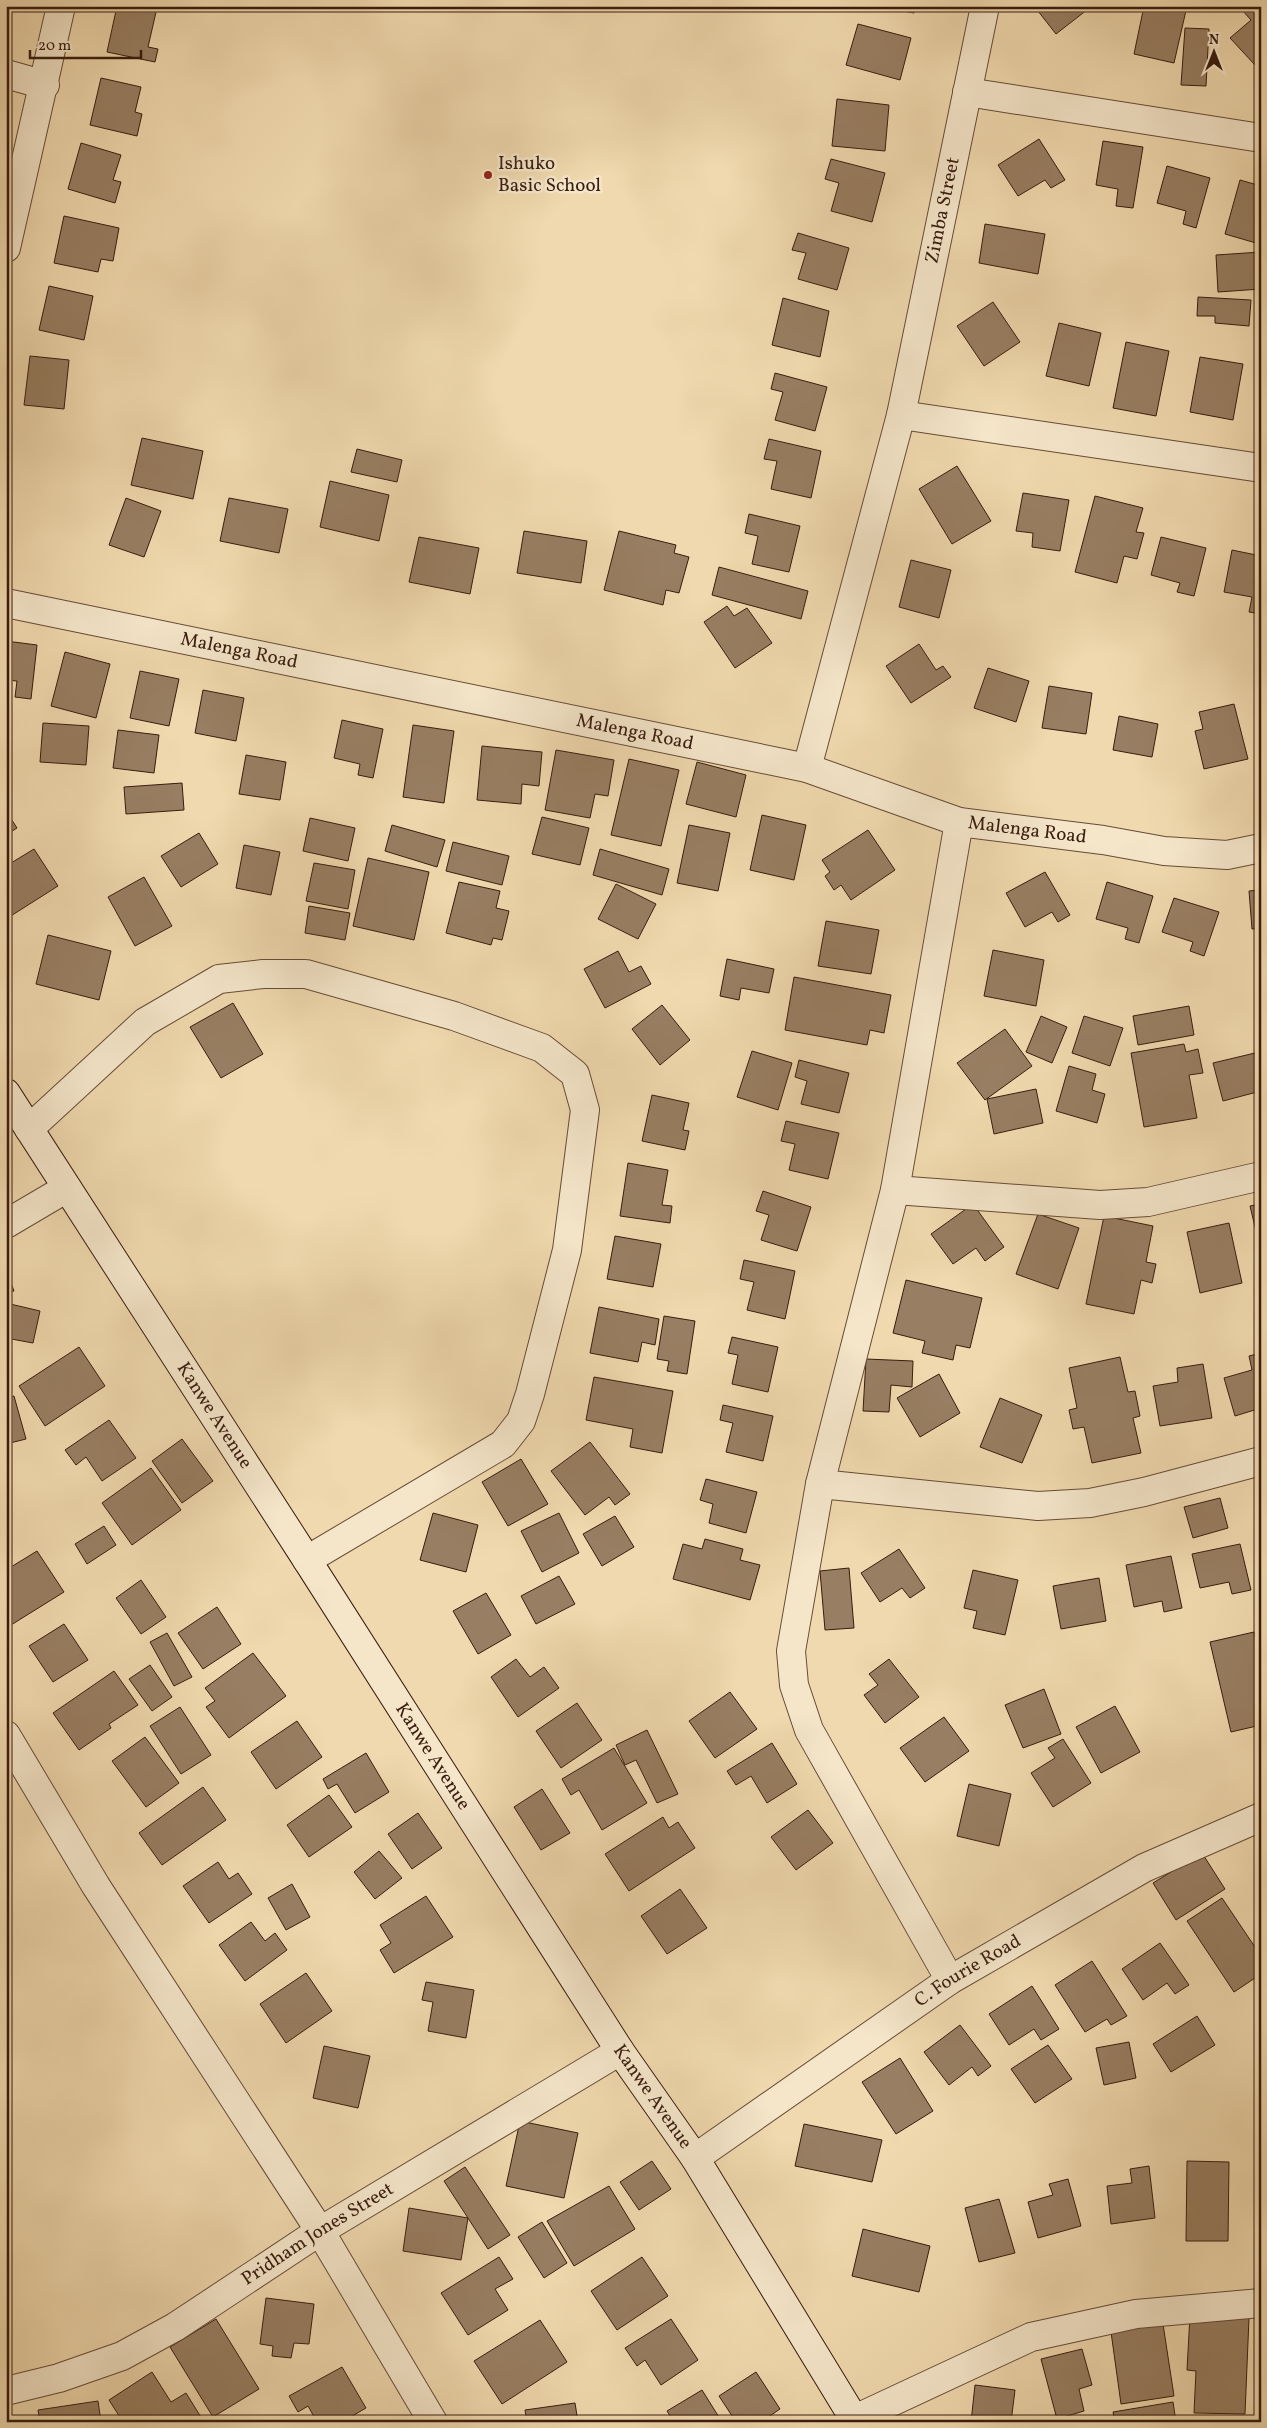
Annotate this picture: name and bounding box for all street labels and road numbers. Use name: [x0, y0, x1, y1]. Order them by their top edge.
street label: Zimba Street: [919, 154, 967, 266]
street label: Malenga Road: [178, 626, 300, 676]
street label: Malenga Road: [574, 708, 696, 757]
street label: Malenga Road: [967, 810, 1088, 851]
street label: Kanwe Avenue: [170, 1357, 258, 1474]
street label: Kanwe Avenue: [389, 1698, 476, 1815]
street label: C. Fourie Road: [909, 1929, 1026, 2014]
street label: Kanwe Avenue: [606, 2039, 698, 2155]
street label: Pridham Jones Street: [237, 2176, 399, 2292]

